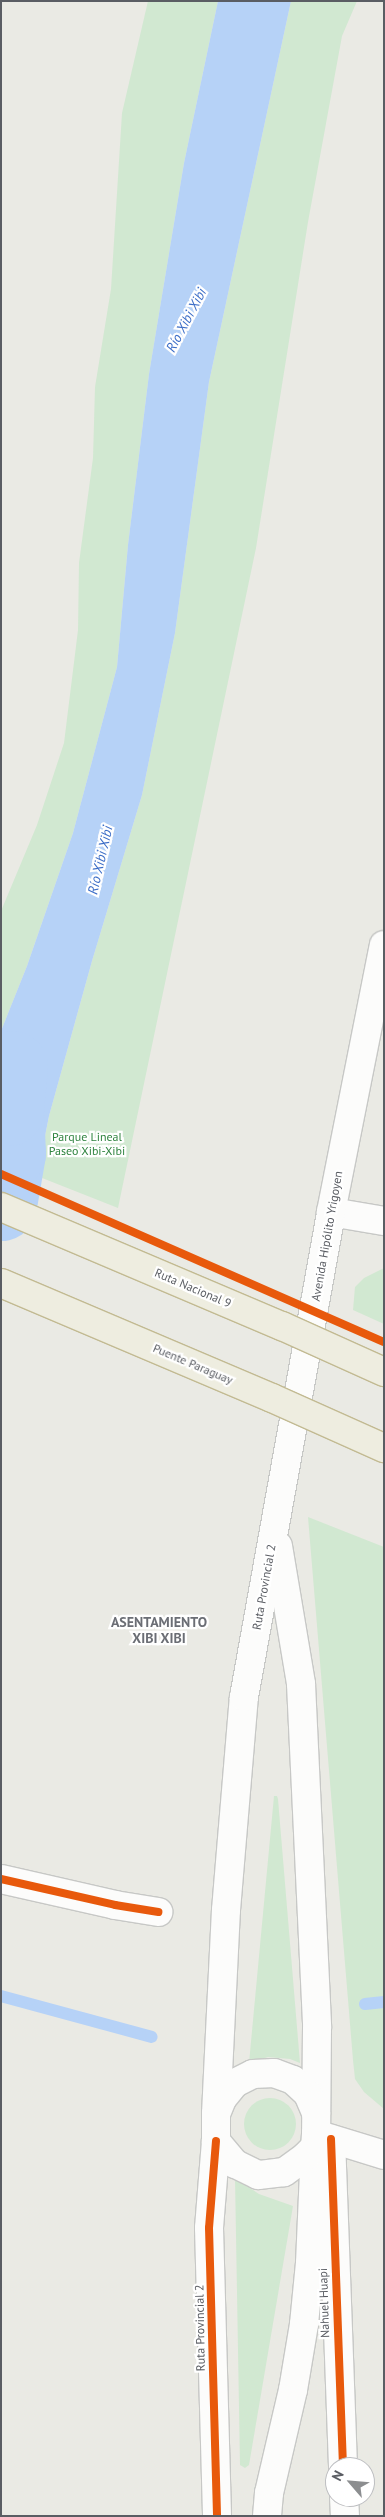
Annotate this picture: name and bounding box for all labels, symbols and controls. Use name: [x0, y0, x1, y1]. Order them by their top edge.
water label: Río Xibi Xibi: [162, 285, 210, 355]
water label: Río Xibi Xibi: [84, 824, 116, 896]
park label: Parque Lineal Paseo Xibi-Xibi: [49, 1130, 125, 1158]
street label: Avenida Hipólito Yrigoyen: [308, 1170, 346, 1302]
street label: Ruta Nacional 9: [153, 1265, 233, 1311]
street label: Puente Paraguay: [151, 1341, 235, 1387]
street label: Ruta Provincial 2: [249, 1543, 279, 1631]
district label: ASENTAMIENTO XIBI XIBI: [111, 1614, 207, 1646]
street label: Nahuel Huapi: [316, 2268, 332, 2338]
street label: Ruta Provincial 2: [192, 2285, 208, 2371]
north arrow: [325, 2457, 375, 2507]
text: N: [327, 2467, 348, 2484]

